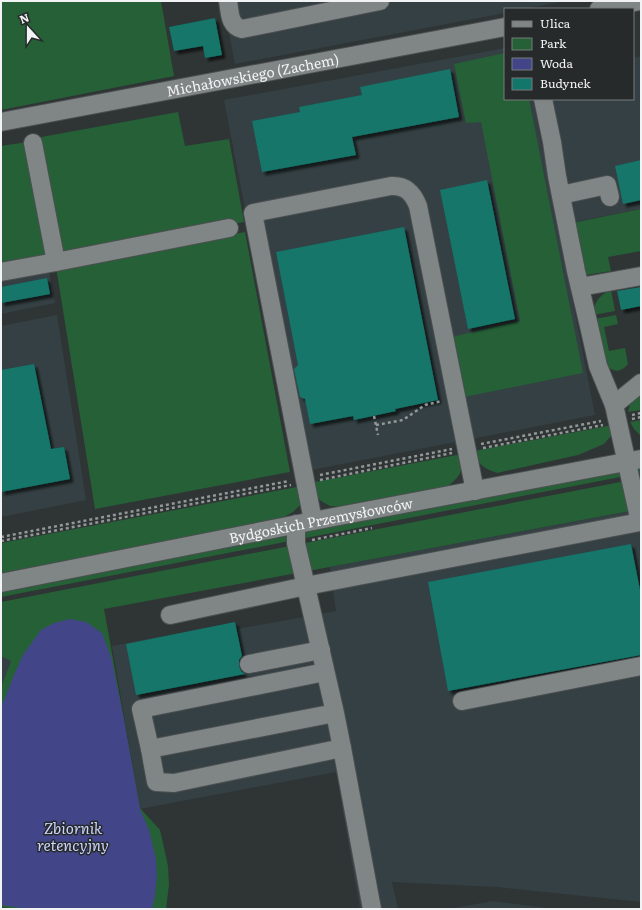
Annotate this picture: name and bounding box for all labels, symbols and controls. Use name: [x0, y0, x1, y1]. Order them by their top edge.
north arrow: [8, 8, 48, 48]
legend: [504, 8, 634, 100]
text: N: [17, 9, 31, 27]
text: Ulica: [540, 14, 571, 32]
text: Park: [540, 34, 567, 52]
street label: Michałowskiego (Zachem): [165, 49, 340, 101]
text: Woda: [540, 54, 573, 72]
text: Budynek: [540, 74, 591, 92]
street label: Bydgoskich Przemysłowców: [227, 492, 414, 547]
water label: Zbiornik retencyjny: [37, 816, 109, 856]

